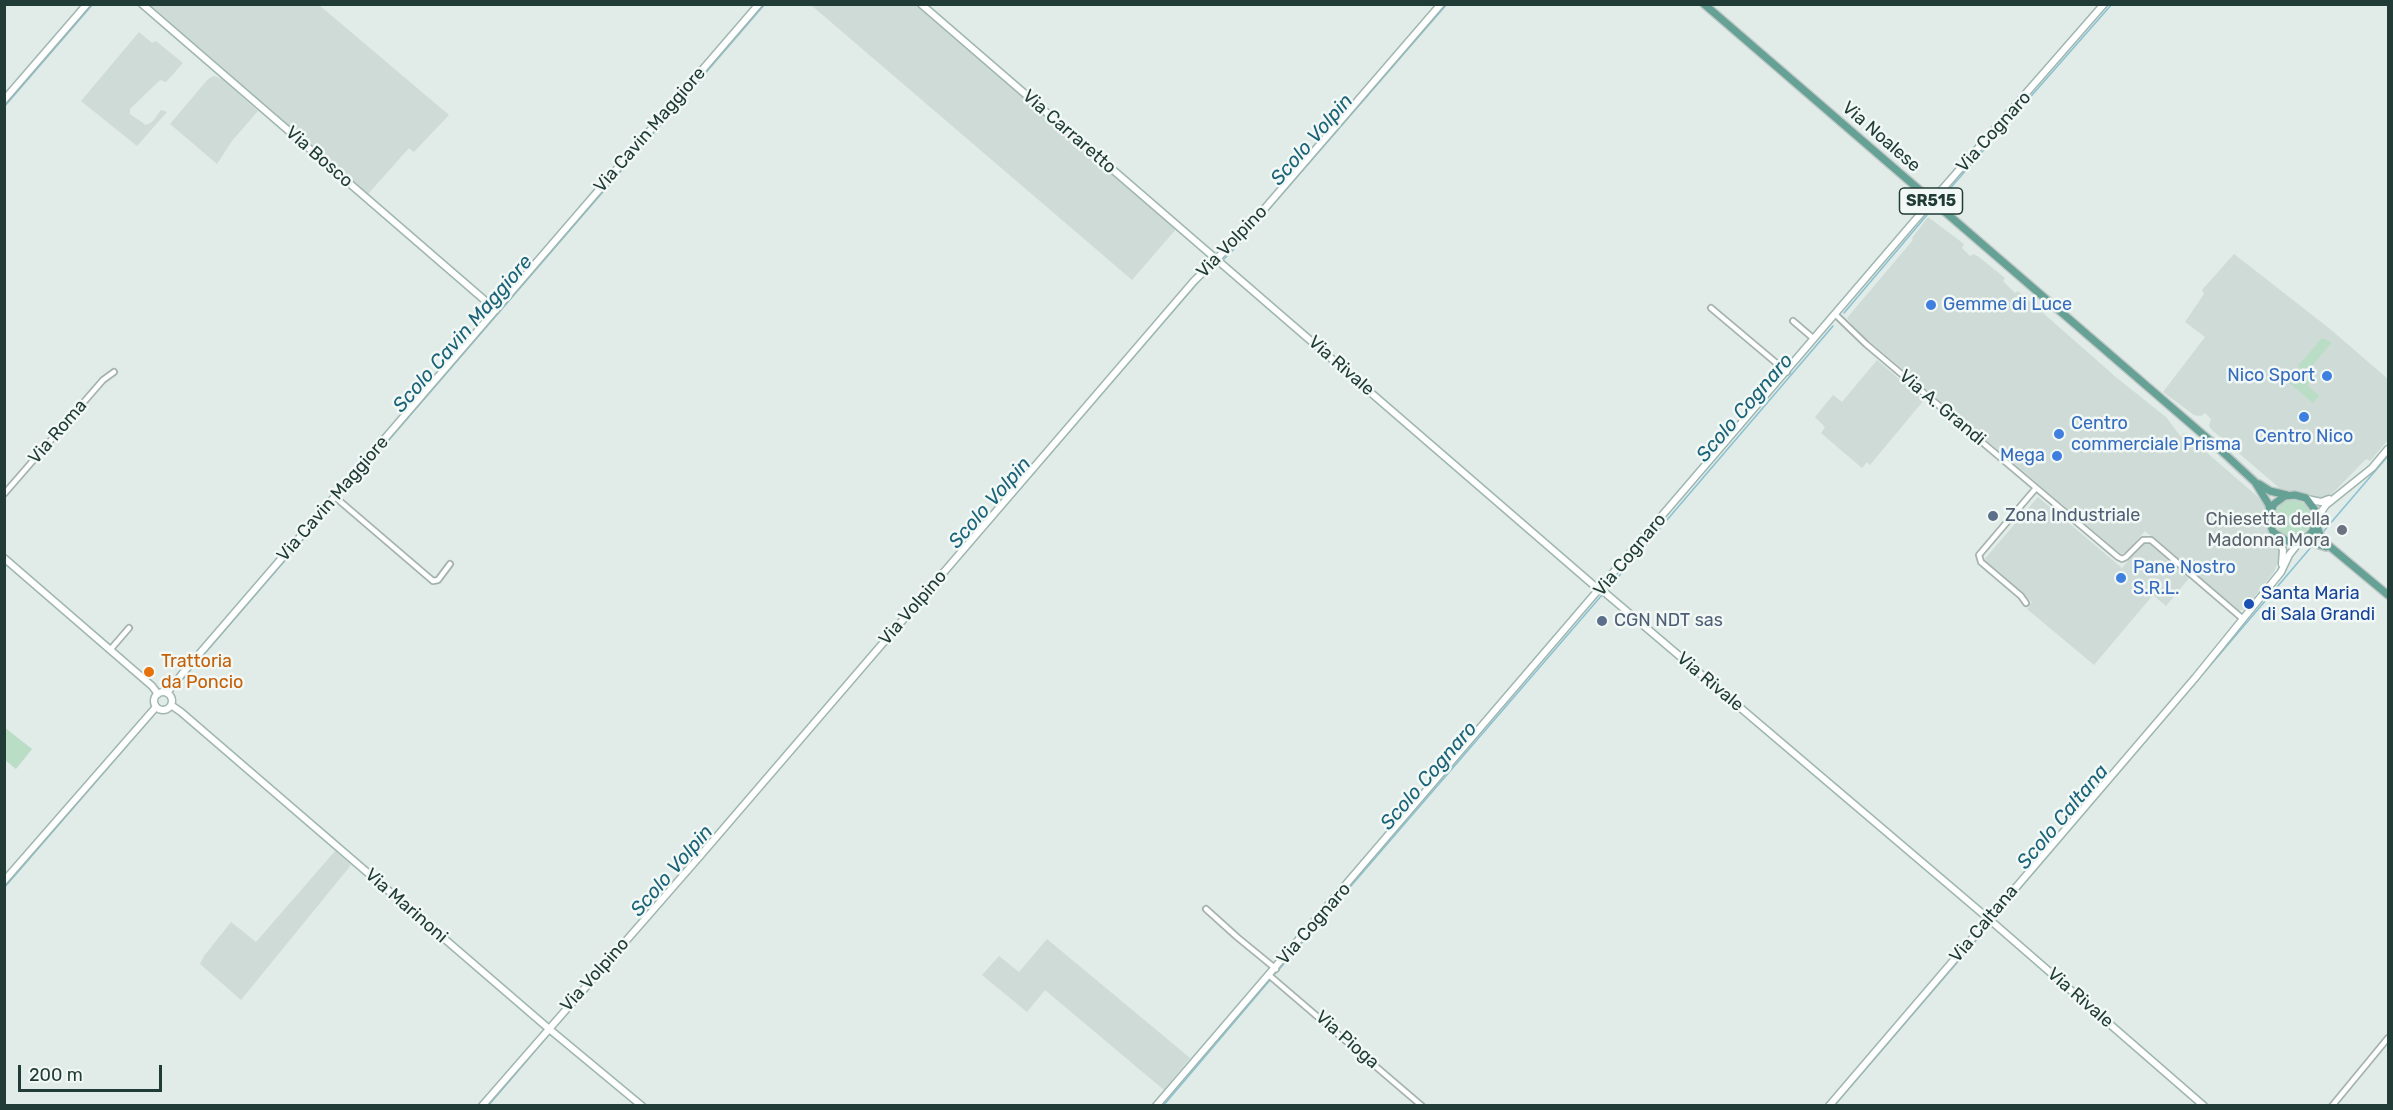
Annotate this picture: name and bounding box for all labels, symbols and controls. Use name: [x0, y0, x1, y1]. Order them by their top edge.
street label: Via Cavin Maggiore: [590, 63, 710, 197]
street label: Via Carraretto: [1018, 85, 1120, 179]
street label: Via Cognaro: [1952, 87, 2036, 177]
water label: Scolo Volpin: [1266, 89, 1358, 191]
street label: Via Noalese: [1837, 97, 1925, 177]
street label: Via Bosco: [281, 122, 357, 192]
road number: SR515: [1900, 188, 1962, 214]
street label: Via Volpino: [1192, 201, 1272, 283]
water label: Scolo Cavin Maggiore: [388, 250, 538, 418]
place label: Gemme di Luce: [1943, 294, 2072, 316]
marker: Gemme di Luce: [1924, 298, 1938, 312]
street label: Via Rivale: [1304, 331, 1378, 401]
water label: Scolo Cognaro: [1691, 349, 1799, 467]
place label: Nico Sport: [2227, 365, 2315, 387]
street label: Via A. Grandi: [1894, 366, 1990, 450]
marker: Nico Sport: [2320, 369, 2334, 383]
street label: Via Roma: [24, 395, 92, 469]
marker: Centro Nico: [2297, 410, 2311, 424]
place label: Centro commerciale Prisma: [2071, 413, 2241, 456]
place label: Centro Nico: [2255, 426, 2353, 448]
marker: Centro commerciale Prisma: [2052, 427, 2066, 441]
street label: Via Cavin Maggiore: [273, 432, 393, 566]
place label: Mega: [2000, 445, 2045, 467]
marker: Mega: [2050, 449, 2064, 463]
water label: Scolo Volpin: [944, 452, 1036, 554]
place label: Zona Industriale: [2005, 505, 2140, 527]
street label: Via Cognaro: [1589, 509, 1671, 601]
marker: Zona Industriale: [1986, 509, 2000, 523]
place label: Chiesetta della Madonna Mora: [2206, 509, 2330, 552]
marker: Chiesetta della Madonna Mora: [2335, 523, 2349, 537]
place label: Pane Nostro S.R.L.: [2133, 557, 2236, 600]
street label: Via Volpino: [875, 566, 951, 650]
marker: Pane Nostro S.R.L.: [2114, 571, 2128, 585]
place label: Santa Maria di Sala Grandi: [2261, 583, 2375, 626]
marker: Santa Maria di Sala Grandi: [2242, 597, 2256, 611]
place label: CGN NDT sas: [1614, 610, 1723, 632]
marker: CGN NDT sas: [1595, 614, 1609, 628]
street label: Via Rivale: [1672, 648, 1748, 716]
place label: Trattoria da Poncio: [161, 651, 243, 694]
marker: Trattoria da Poncio: [142, 665, 156, 679]
water label: Scolo Cognaro: [1375, 717, 1483, 835]
water label: Scolo Caltana: [2012, 760, 2114, 874]
water label: Scolo Volpin: [626, 820, 718, 922]
street label: Via Marinoni: [360, 864, 452, 948]
street label: Via Cognaro: [1273, 879, 1355, 969]
street label: Via Caltana: [1945, 881, 2023, 967]
street label: Via Volpino: [556, 933, 634, 1017]
street label: Via Rivale: [2043, 963, 2117, 1033]
street label: Via Pioga: [1311, 1006, 1383, 1074]
scale bar: [21, 1053, 165, 1091]
text: 200 m: [29, 1064, 83, 1086]

